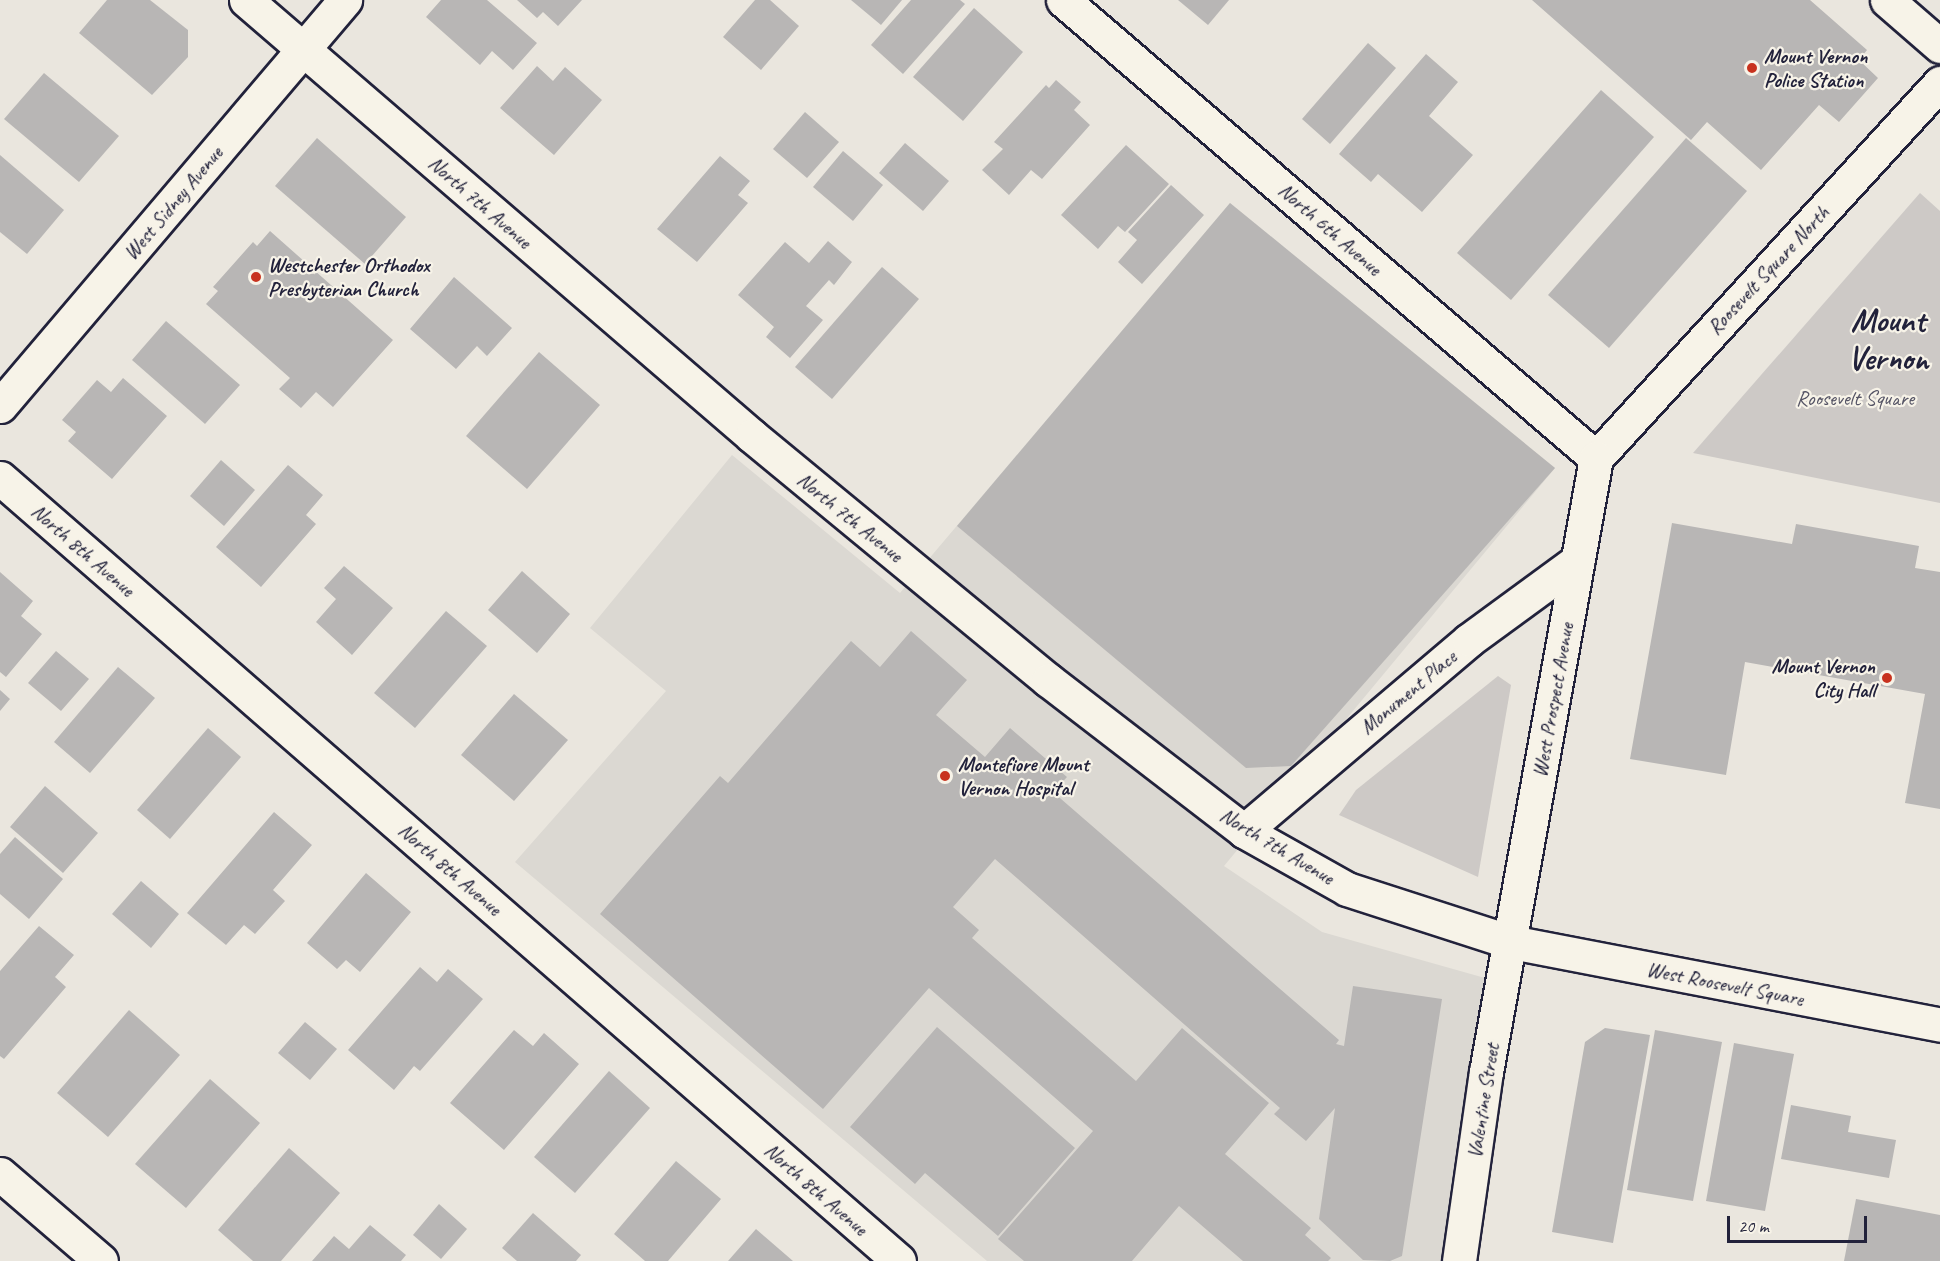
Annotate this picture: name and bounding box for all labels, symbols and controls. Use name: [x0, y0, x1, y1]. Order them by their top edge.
place label: Mount Vernon Police Station: [1764, 43, 1867, 93]
marker: Mount Vernon Police Station: [1745, 61, 1759, 75]
street label: West Sidney Avenue: [118, 141, 228, 265]
street label: North 7th Avenue: [423, 150, 537, 254]
street label: North 6th Avenue: [1273, 177, 1387, 281]
street label: Roosevelt Square North: [1702, 201, 1834, 339]
place label: Westchester Orthodox Presbyterian Church: [268, 252, 429, 302]
marker: Westchester Orthodox Presbyterian Church: [249, 270, 263, 284]
district label: Mount Vernon: [1848, 301, 1928, 379]
park label: Roosevelt Square: [1796, 385, 1914, 411]
street label: North 7th Avenue: [792, 467, 908, 567]
street label: North 8th Avenue: [26, 498, 140, 602]
street label: West Prospect Avenue: [1527, 621, 1579, 779]
street label: Monument Place: [1355, 644, 1461, 740]
place label: Mount Vernon City Hall: [1772, 653, 1875, 703]
marker: Mount Vernon City Hall: [1880, 671, 1894, 685]
place label: Montefiore Mount Vernon Hospital: [958, 751, 1089, 801]
marker: Montefiore Mount Vernon Hospital: [936, 767, 954, 785]
street label: North 7th Avenue: [1215, 802, 1339, 890]
street label: North 8th Avenue: [393, 817, 507, 921]
street label: West Roosevelt Square: [1645, 956, 1805, 1012]
street label: Valentine Street: [1461, 1042, 1505, 1160]
street label: North 8th Avenue: [759, 1137, 873, 1241]
scale bar: [1730, 1204, 1870, 1242]
text: 20 m: [1738, 1215, 1769, 1237]

